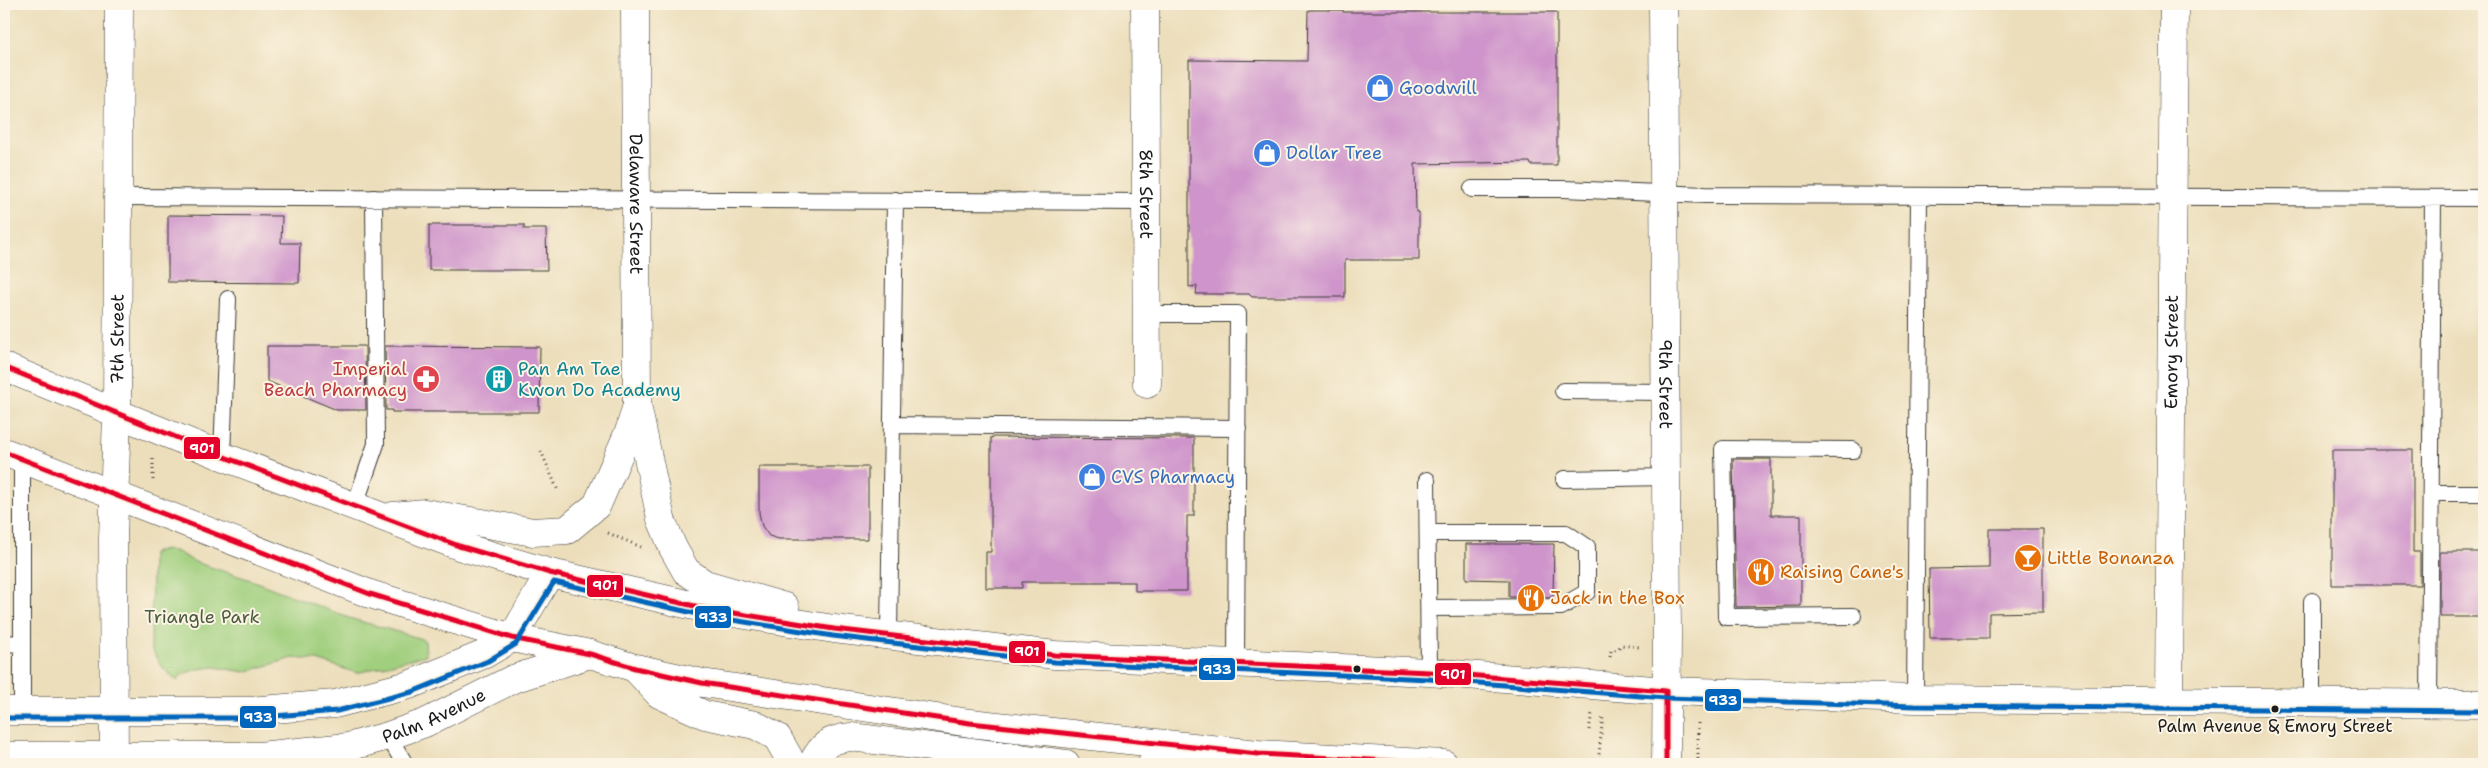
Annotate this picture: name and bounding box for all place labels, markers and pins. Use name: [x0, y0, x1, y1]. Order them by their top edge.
shop icon: Goodwill: [1365, 73, 1395, 103]
place label: Goodwill: [1399, 76, 1478, 100]
shop icon: Dollar Tree: [1252, 138, 1282, 168]
place label: Dollar Tree: [1286, 141, 1382, 165]
place label: Imperial Beach Pharmacy: [264, 357, 408, 402]
place label: Pan Am Tae Kwon Do Academy: [518, 357, 681, 402]
pharmacy icon: Imperial Beach Pharmacy: [411, 364, 441, 394]
building icon: Pan Am Tae Kwon Do Academy: [484, 364, 514, 394]
shop icon: CVS Pharmacy: [1077, 462, 1107, 492]
place label: CVS Pharmacy: [1111, 465, 1235, 489]
bar icon: Little Bonanza: [2013, 543, 2043, 573]
place label: Little Bonanza: [2047, 546, 2174, 570]
restaurant icon: Raising Cane's: [1746, 557, 1776, 587]
place label: Raising Cane's: [1780, 560, 1904, 584]
restaurant icon: Jack in the Box: [1516, 583, 1546, 613]
place label: Jack in the Box: [1550, 586, 1685, 610]
unlabelled marker: [1352, 664, 1362, 674]
marker: Palm Avenue & Emory Street: [2270, 704, 2280, 714]
place label: Palm Avenue & Emory Street: [2157, 715, 2393, 737]

